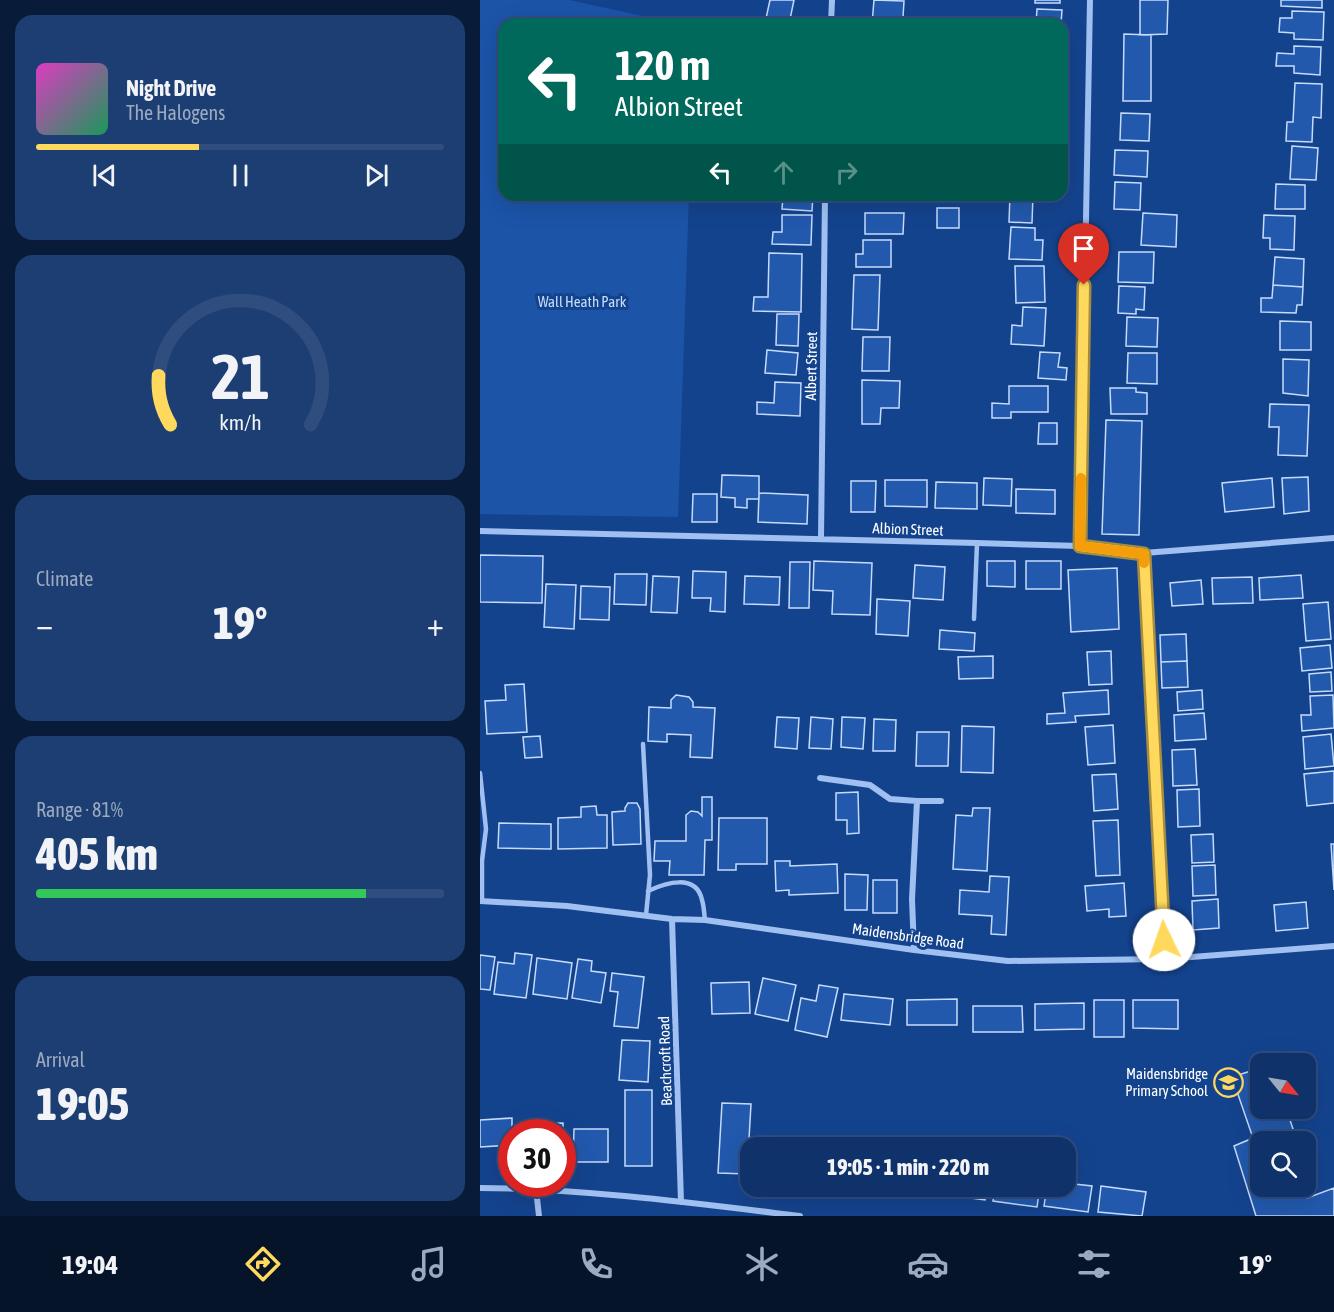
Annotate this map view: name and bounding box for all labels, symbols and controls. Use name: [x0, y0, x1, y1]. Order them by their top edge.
text: 120 m: [615, 41, 710, 89]
icon: left: [516, 42, 594, 120]
text: Night Drive: [126, 75, 216, 101]
text: Albion Street: [615, 91, 743, 122]
text: The Halogens: [126, 101, 225, 124]
icon: left: [704, 156, 737, 189]
icon: ahead: [767, 156, 800, 189]
icon: right: [830, 156, 863, 189]
icon: previous: [88, 159, 121, 192]
icon: pause: [224, 159, 257, 192]
icon: next: [360, 159, 393, 192]
pin: [1058, 223, 1109, 285]
icon: arrive: [1067, 232, 1100, 265]
park label: Wall Heath Park: [538, 293, 627, 310]
street label: Albert Street: [802, 331, 820, 401]
text: 21: [211, 341, 269, 412]
text: km/h: [219, 410, 261, 435]
street label: Albion Street: [872, 519, 944, 539]
text: Climate: [36, 567, 93, 590]
text: 19°: [213, 597, 267, 649]
text: −: [36, 605, 53, 643]
text: +: [427, 605, 444, 643]
text: Range · 81%: [36, 798, 123, 821]
text: 405 km: [36, 828, 158, 880]
position arrow: [1132, 908, 1196, 972]
street label: Maidensbridge Road: [851, 920, 965, 952]
street label: Beachcroft Road: [655, 1016, 675, 1106]
text: Arrival: [36, 1048, 85, 1071]
north arrow: [1250, 1053, 1316, 1119]
map controls: [1250, 1053, 1316, 1197]
place label: Maidensbridge Primary School: [1125, 1065, 1208, 1099]
school or university icon: Maidensbridge Primary School: [1213, 1066, 1245, 1098]
text: 19:05: [36, 1078, 130, 1130]
speed limit sign: 30: [498, 1119, 576, 1197]
button: search: [1250, 1131, 1316, 1197]
text: 19:05 · 1 min · 220 m: [827, 1154, 989, 1180]
icon: directions: [242, 1243, 284, 1285]
icon: music: [408, 1243, 450, 1285]
icon: phone: [575, 1243, 617, 1285]
icon: climate: [741, 1243, 783, 1285]
icon: car: [907, 1243, 949, 1285]
icon: filters: [1073, 1243, 1115, 1285]
text: 19:04: [62, 1249, 118, 1280]
text: 19°: [1239, 1249, 1272, 1280]

